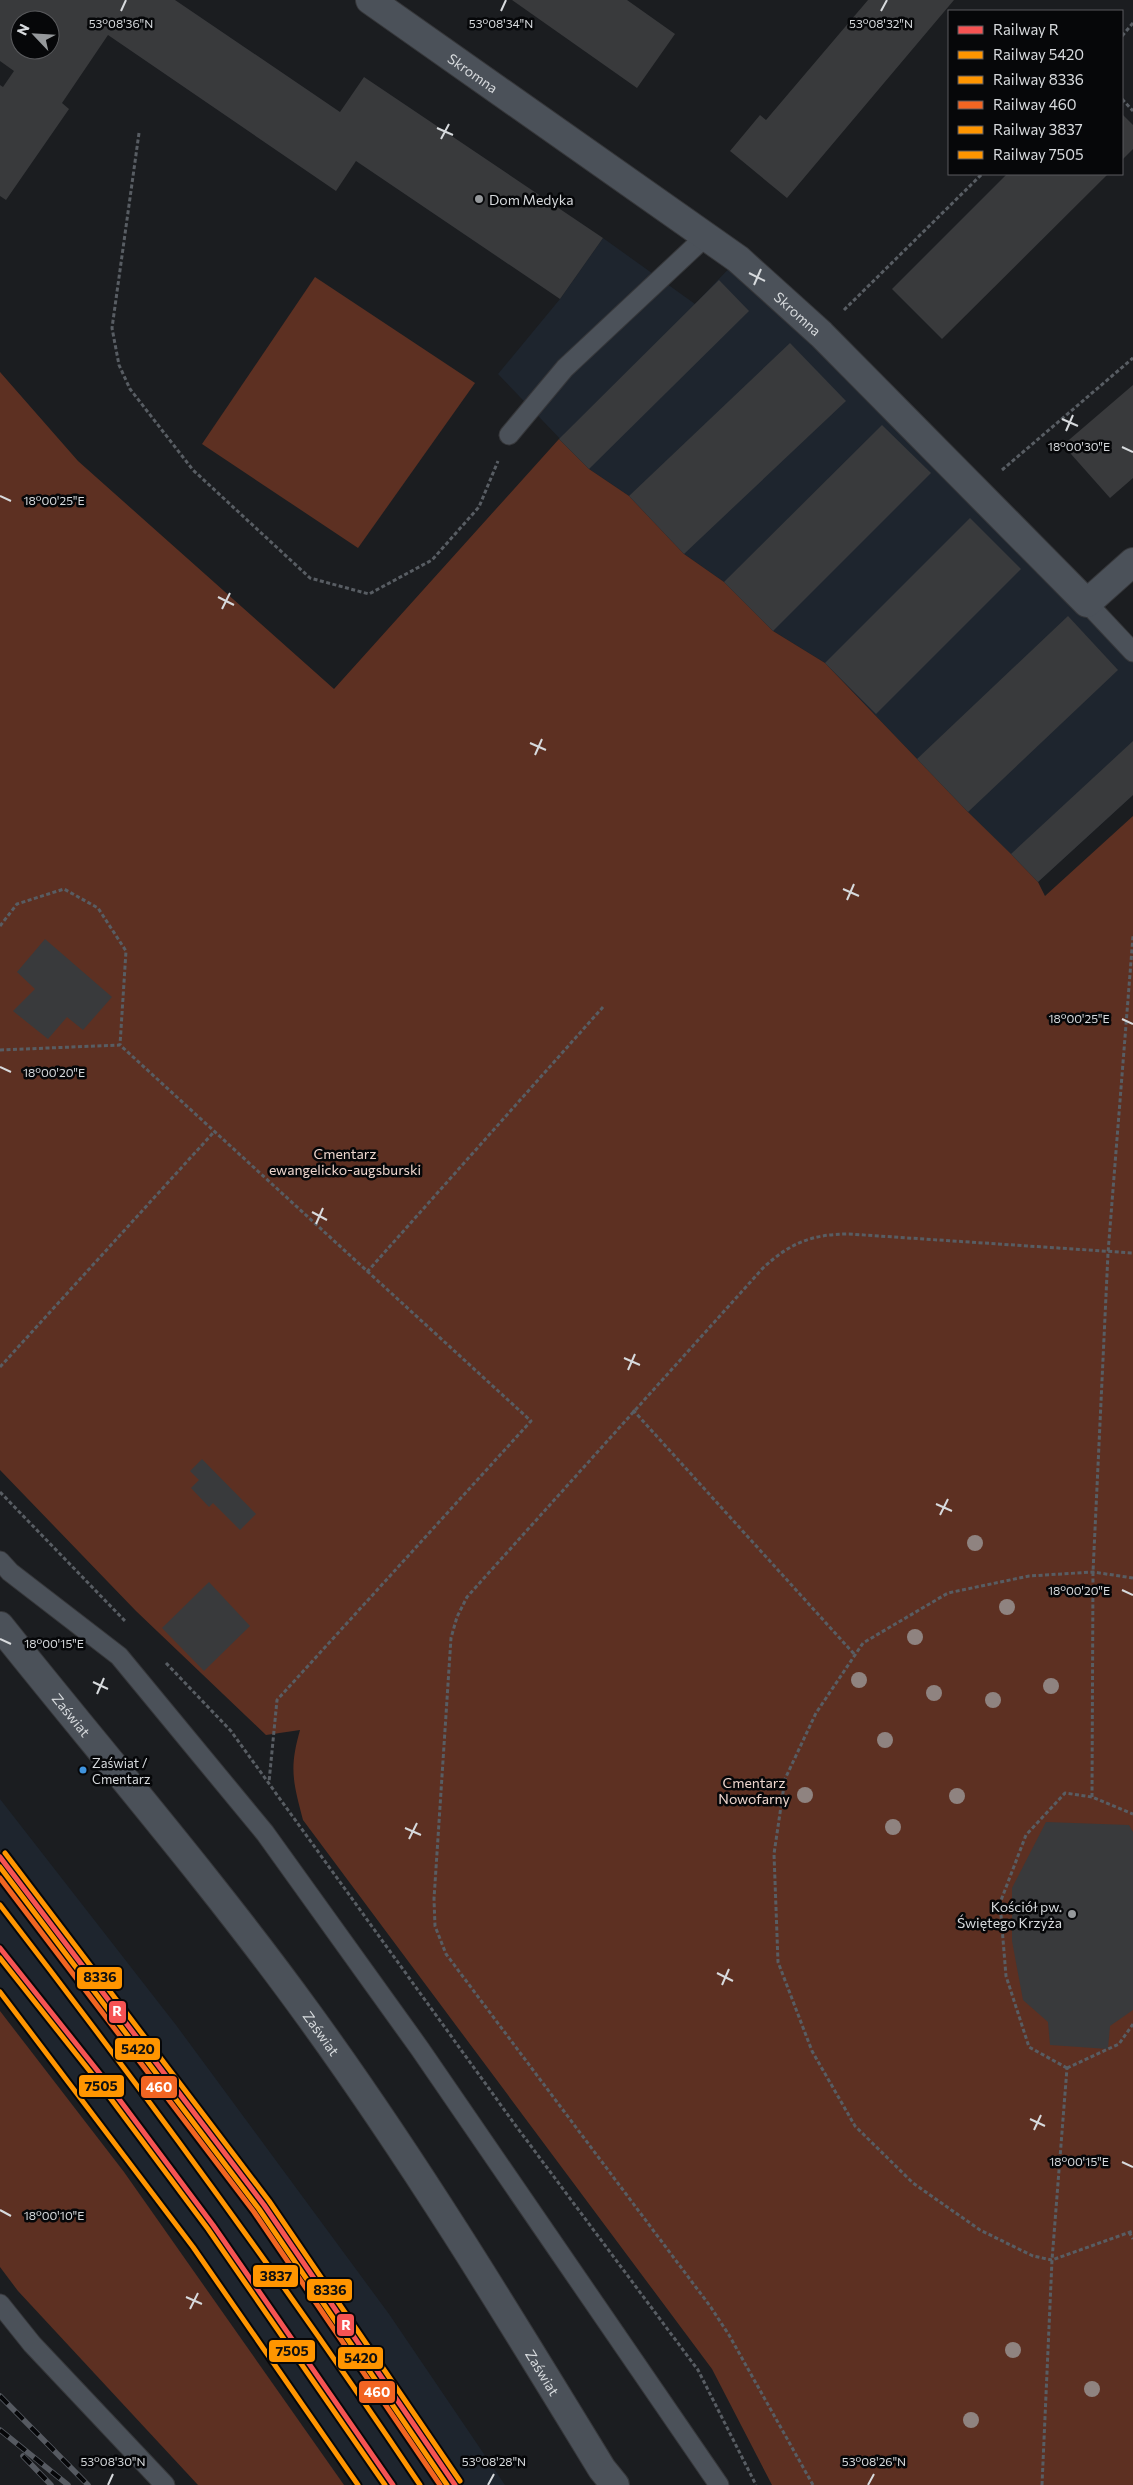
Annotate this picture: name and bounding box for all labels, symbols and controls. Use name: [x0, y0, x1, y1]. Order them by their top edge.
north arrow: [10, 10, 60, 60]
legend: [948, 10, 1123, 175]
text: 53°08'36"N: [89, 16, 153, 30]
text: 53°08'34"N: [469, 16, 533, 30]
text: 53°08'32"N: [849, 16, 913, 30]
text: Railway R: [993, 20, 1059, 38]
text: N: [13, 21, 33, 38]
text: Railway 5420: [993, 45, 1084, 63]
street label: Skromna: [445, 49, 501, 96]
text: Railway 8336: [993, 70, 1084, 88]
text: Railway 460: [993, 95, 1077, 113]
text: Railway 3837: [993, 120, 1083, 138]
text: Railway 7505: [993, 145, 1084, 163]
place label: Dom Medyka: [489, 191, 574, 208]
marker: Dom Medyka: [473, 193, 485, 205]
street label: Skromna: [771, 288, 825, 339]
text: 18°00'30"E: [1048, 439, 1110, 453]
text: 18°00'25"E: [23, 493, 85, 507]
text: 18°00'25"E: [1048, 1011, 1110, 1025]
text: 18°00'20"E: [23, 1065, 85, 1079]
park label: Cmentarz ewangelicko-augsburski: [269, 1145, 421, 1178]
text: 18°00'20"E: [1048, 1583, 1110, 1597]
text: 18°00'15"E: [24, 1636, 84, 1650]
street label: Zaświat: [49, 1690, 95, 1740]
place label: Zaświat / Cmentarz: [92, 1755, 150, 1787]
marker: Zaświat / Cmentarz: [78, 1765, 88, 1775]
park label: Cmentarz Nowofarny: [718, 1774, 790, 1807]
place label: Kościół pw. Świętego Krzyża: [957, 1898, 1062, 1931]
marker: Kościół pw. Świętego Krzyża: [1066, 1908, 1078, 1920]
line badge: 8336: [76, 1966, 123, 1990]
text: 8336: [83, 1968, 117, 1985]
line badge: R: [108, 2000, 127, 2024]
text: R: [112, 2002, 122, 2019]
street label: Zaświat: [300, 2007, 344, 2059]
line badge: 5420: [114, 2037, 161, 2061]
text: 5420: [121, 2040, 155, 2057]
line badge: 7505: [78, 2074, 125, 2098]
line badge: 460: [140, 2075, 178, 2099]
text: 7505: [84, 2077, 118, 2094]
text: 460: [146, 2078, 172, 2095]
text: 18°00'15"E: [1049, 2154, 1109, 2168]
text: 18°00'10"E: [24, 2208, 84, 2222]
line badge: 3837: [252, 2264, 299, 2288]
text: 3837: [260, 2267, 293, 2284]
line badge: 8336: [306, 2278, 353, 2302]
text: 8336: [313, 2281, 347, 2298]
line badge: R: [336, 2313, 355, 2337]
text: R: [341, 2316, 351, 2333]
line badge: 7505: [268, 2339, 316, 2363]
text: 7505: [275, 2342, 309, 2359]
line badge: 5420: [337, 2346, 384, 2370]
street label: Zaświat: [522, 2346, 564, 2399]
text: 5420: [344, 2349, 378, 2366]
line badge: 460: [358, 2380, 396, 2404]
text: 460: [364, 2383, 390, 2400]
text: 53°08'30"N: [80, 2454, 146, 2468]
text: 53°08'28"N: [462, 2454, 526, 2468]
text: 53°08'26"N: [842, 2454, 906, 2468]

